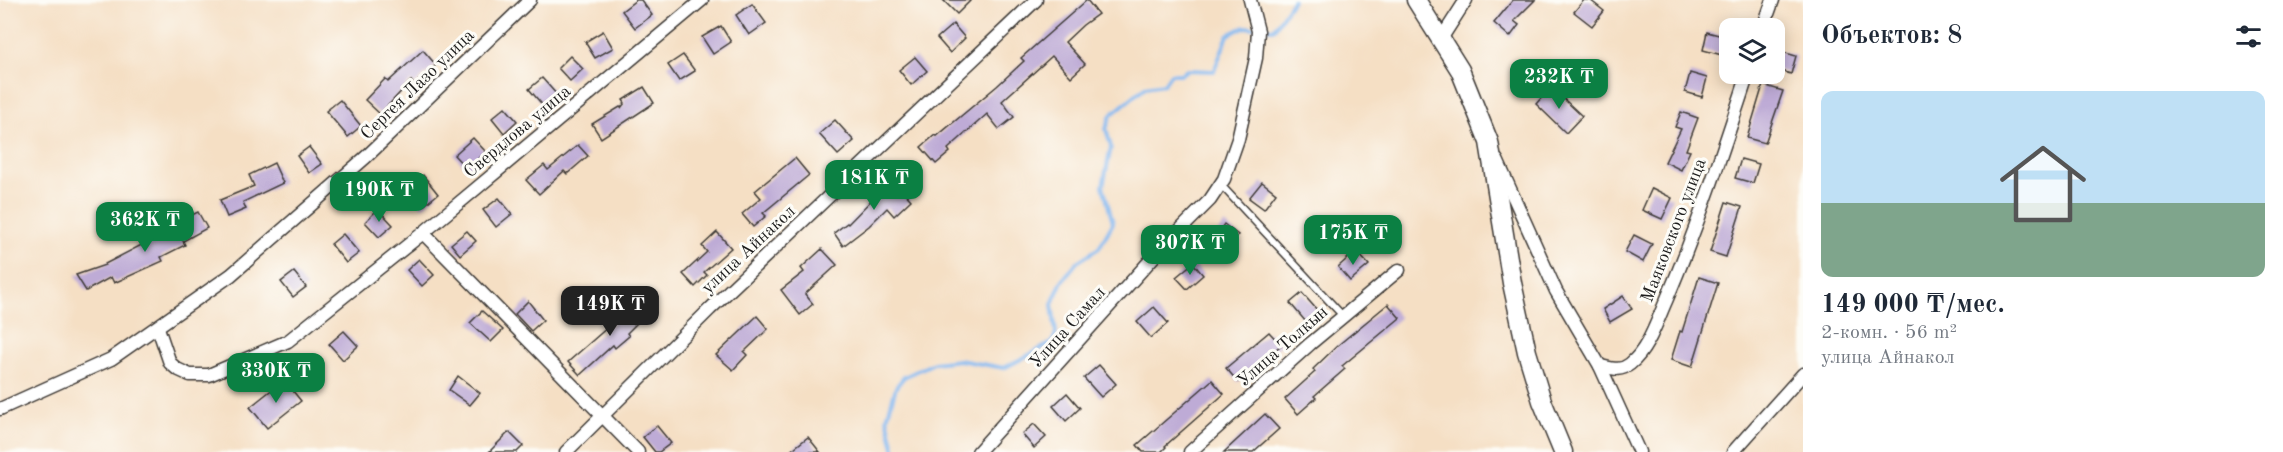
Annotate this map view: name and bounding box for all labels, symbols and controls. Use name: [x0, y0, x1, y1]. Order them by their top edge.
map controls: [1719, 18, 1785, 84]
button: layers: [1719, 18, 1785, 84]
icon: filters: [2232, 20, 2265, 53]
text: Объектов: 8: [1821, 23, 1962, 49]
street label: Сергея Лазо улица: [357, 26, 478, 143]
pin: 232K ₸: [1510, 59, 1608, 110]
text: 232K ₸: [1524, 68, 1594, 88]
street label: Свердлова улица: [461, 82, 575, 181]
icon: home: [1989, 130, 2097, 238]
street label: Маяковского улица: [1638, 156, 1710, 305]
pin: 181K ₸: [825, 160, 923, 211]
text: 181K ₸: [839, 169, 909, 189]
pin: 190K ₸: [330, 172, 428, 223]
text: 190K ₸: [344, 181, 414, 201]
pin: 362K ₸: [96, 202, 194, 253]
street label: улица Айнакол: [699, 202, 799, 297]
text: 362K ₸: [110, 211, 180, 231]
pin: 175K ₸: [1304, 215, 1402, 266]
text: 175K ₸: [1318, 224, 1388, 244]
pin: 307K ₸: [1141, 225, 1239, 276]
text: 307K ₸: [1155, 234, 1225, 254]
street label: Улица Самал: [1027, 283, 1109, 372]
pin: 149K ₸: [561, 286, 659, 337]
text: 149 000 ₸/мес.: [1821, 292, 2005, 318]
text: 149K ₸: [575, 295, 645, 315]
street label: Улица Толкын: [1234, 303, 1331, 391]
text: 2-комн. · 56 m²: [1821, 323, 1957, 343]
text: улица Айнакол: [1821, 348, 1955, 368]
pin: 330K ₸: [227, 353, 325, 404]
text: 330K ₸: [241, 362, 311, 382]

